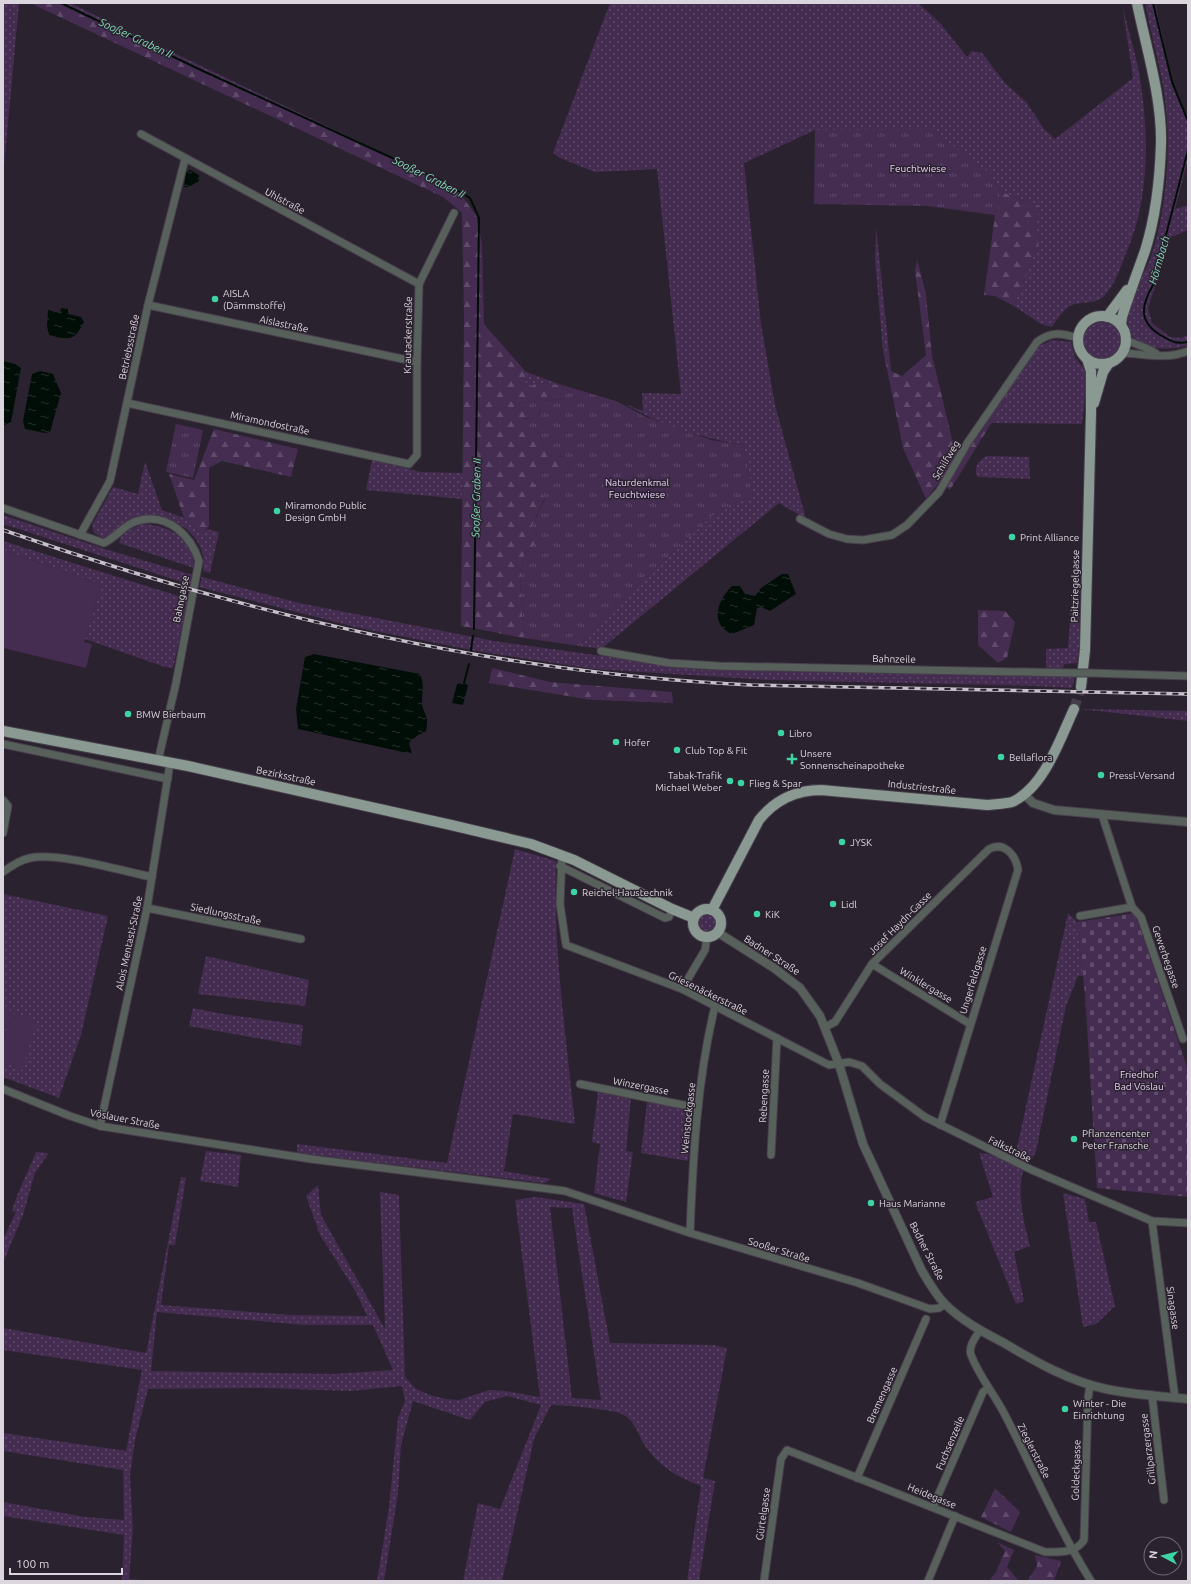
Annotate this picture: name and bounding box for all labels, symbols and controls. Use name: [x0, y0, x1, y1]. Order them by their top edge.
water label: Sooßer Graben II: [97, 15, 175, 60]
water label: Sooßer Graben II: [390, 153, 467, 200]
park label: Feuchtwiese: [890, 163, 946, 174]
street label: Uhlstraße: [263, 186, 307, 216]
water label: Hörmbach: [1146, 234, 1172, 286]
place label: AISLA (Dämmstoffe): [223, 288, 286, 311]
marker: AISLA (Dämmstoffe): [210, 294, 220, 304]
street label: Krautackerstraße: [402, 296, 414, 374]
street label: Betriebsstraße: [117, 313, 141, 381]
street label: Aislastraße: [259, 313, 309, 335]
street label: Miramondostraße: [229, 409, 311, 437]
street label: Schilfweg: [930, 438, 962, 482]
water label: Sooßer Graben II: [469, 458, 483, 539]
park label: Naturdenkmal Feuchtwiese: [605, 477, 669, 500]
place label: Miramondo Public Design GmbH: [285, 500, 367, 523]
marker: Miramondo Public Design GmbH: [272, 506, 282, 516]
marker: Print Alliance: [1007, 532, 1017, 542]
place label: Print Alliance: [1020, 532, 1079, 543]
street label: Paitzriegelgasse: [1069, 550, 1081, 622]
street label: Bahngasse: [171, 574, 191, 624]
street label: Bahnzeile: [872, 653, 916, 665]
marker: BMW Bierbaum: [123, 709, 133, 719]
place label: BMW Bierbaum: [136, 709, 206, 720]
marker: Libro: [776, 728, 786, 738]
place label: Libro: [789, 728, 812, 739]
marker: Hofer: [611, 737, 621, 747]
place label: Hofer: [624, 737, 650, 748]
marker: Club Top & Fit: [672, 745, 682, 755]
place label: Club Top & Fit: [685, 745, 747, 756]
place label: Unsere Sonnenscheinapotheke: [800, 748, 905, 771]
marker: Bellaflora: [996, 752, 1006, 762]
place label: Bellaflora: [1009, 752, 1052, 763]
marker: Unsere Sonnenscheinapotheke: [787, 754, 797, 764]
street label: Bezirksstraße: [255, 764, 317, 788]
place label: Tabak-Trafik Michael Weber: [655, 770, 722, 793]
marker: Pressl-Versand: [1096, 770, 1106, 780]
place label: Pressl-Versand: [1109, 770, 1175, 781]
marker: Tabak-Trafik Michael Weber: [725, 776, 735, 786]
marker: Flieg & Spar: [736, 778, 746, 788]
place label: Flieg & Spar: [749, 778, 802, 789]
street label: Industriestraße: [887, 778, 957, 796]
marker: JYSK: [837, 837, 847, 847]
place label: JYSK: [850, 837, 872, 848]
marker: Reichel-Haustechnik: [569, 887, 579, 897]
place label: Reichel-Haustechnik: [582, 887, 673, 898]
street label: Josef Haydn-Gasse: [866, 889, 934, 957]
street label: Alois Mentasti-Straße: [114, 895, 144, 991]
marker: Lidl: [828, 899, 838, 909]
place label: Lidl: [841, 899, 857, 910]
street label: Siedlungsstraße: [190, 901, 262, 927]
marker: KiK: [752, 909, 762, 919]
place label: KiK: [765, 909, 780, 920]
street label: Gewerbegasse: [1150, 924, 1182, 990]
street label: Badner Straße: [742, 933, 802, 977]
street label: Ungerfeldgasse: [957, 945, 989, 1015]
street label: Winklergasse: [898, 965, 954, 1005]
street label: Griesenäckerstraße: [667, 969, 749, 1017]
street label: Rebengasse: [757, 1069, 771, 1123]
park label: Friedhof Bad Vöslau: [1114, 1069, 1164, 1092]
street label: Winzergasse: [612, 1075, 670, 1097]
street label: Weinstockgasse: [679, 1082, 697, 1154]
street label: Vöslauer Straße: [89, 1107, 161, 1131]
place label: Pflanzencenter Peter Fransche: [1082, 1128, 1150, 1151]
street label: Falkstraße: [987, 1134, 1033, 1164]
marker: Pflanzencenter Peter Fransche: [1069, 1134, 1079, 1144]
marker: Haus Marianne: [866, 1198, 876, 1208]
place label: Haus Marianne: [879, 1198, 946, 1209]
street label: Badner Straße: [908, 1220, 946, 1282]
street label: Sooßer Straße: [747, 1235, 811, 1265]
street label: Sinagasse: [1165, 1286, 1181, 1330]
street label: Bremengasse: [865, 1365, 899, 1425]
place label: Winter - Die Einrichtung: [1073, 1398, 1126, 1421]
marker: Winter - Die Einrichtung: [1060, 1404, 1070, 1414]
street label: Grillparzergasse: [1138, 1413, 1158, 1485]
street label: Fuchsenzeile: [934, 1414, 966, 1472]
street label: Zieglerstraße: [1015, 1422, 1053, 1480]
street label: Goldeckgasse: [1069, 1439, 1083, 1501]
street label: Heidegasse: [906, 1481, 958, 1511]
street label: Gürtelgasse: [754, 1487, 772, 1541]
north arrow: [1143, 1536, 1183, 1576]
scale bar: [10, 1550, 122, 1576]
text: N: [1147, 1550, 1160, 1560]
text: 100 m: [16, 1557, 49, 1570]

